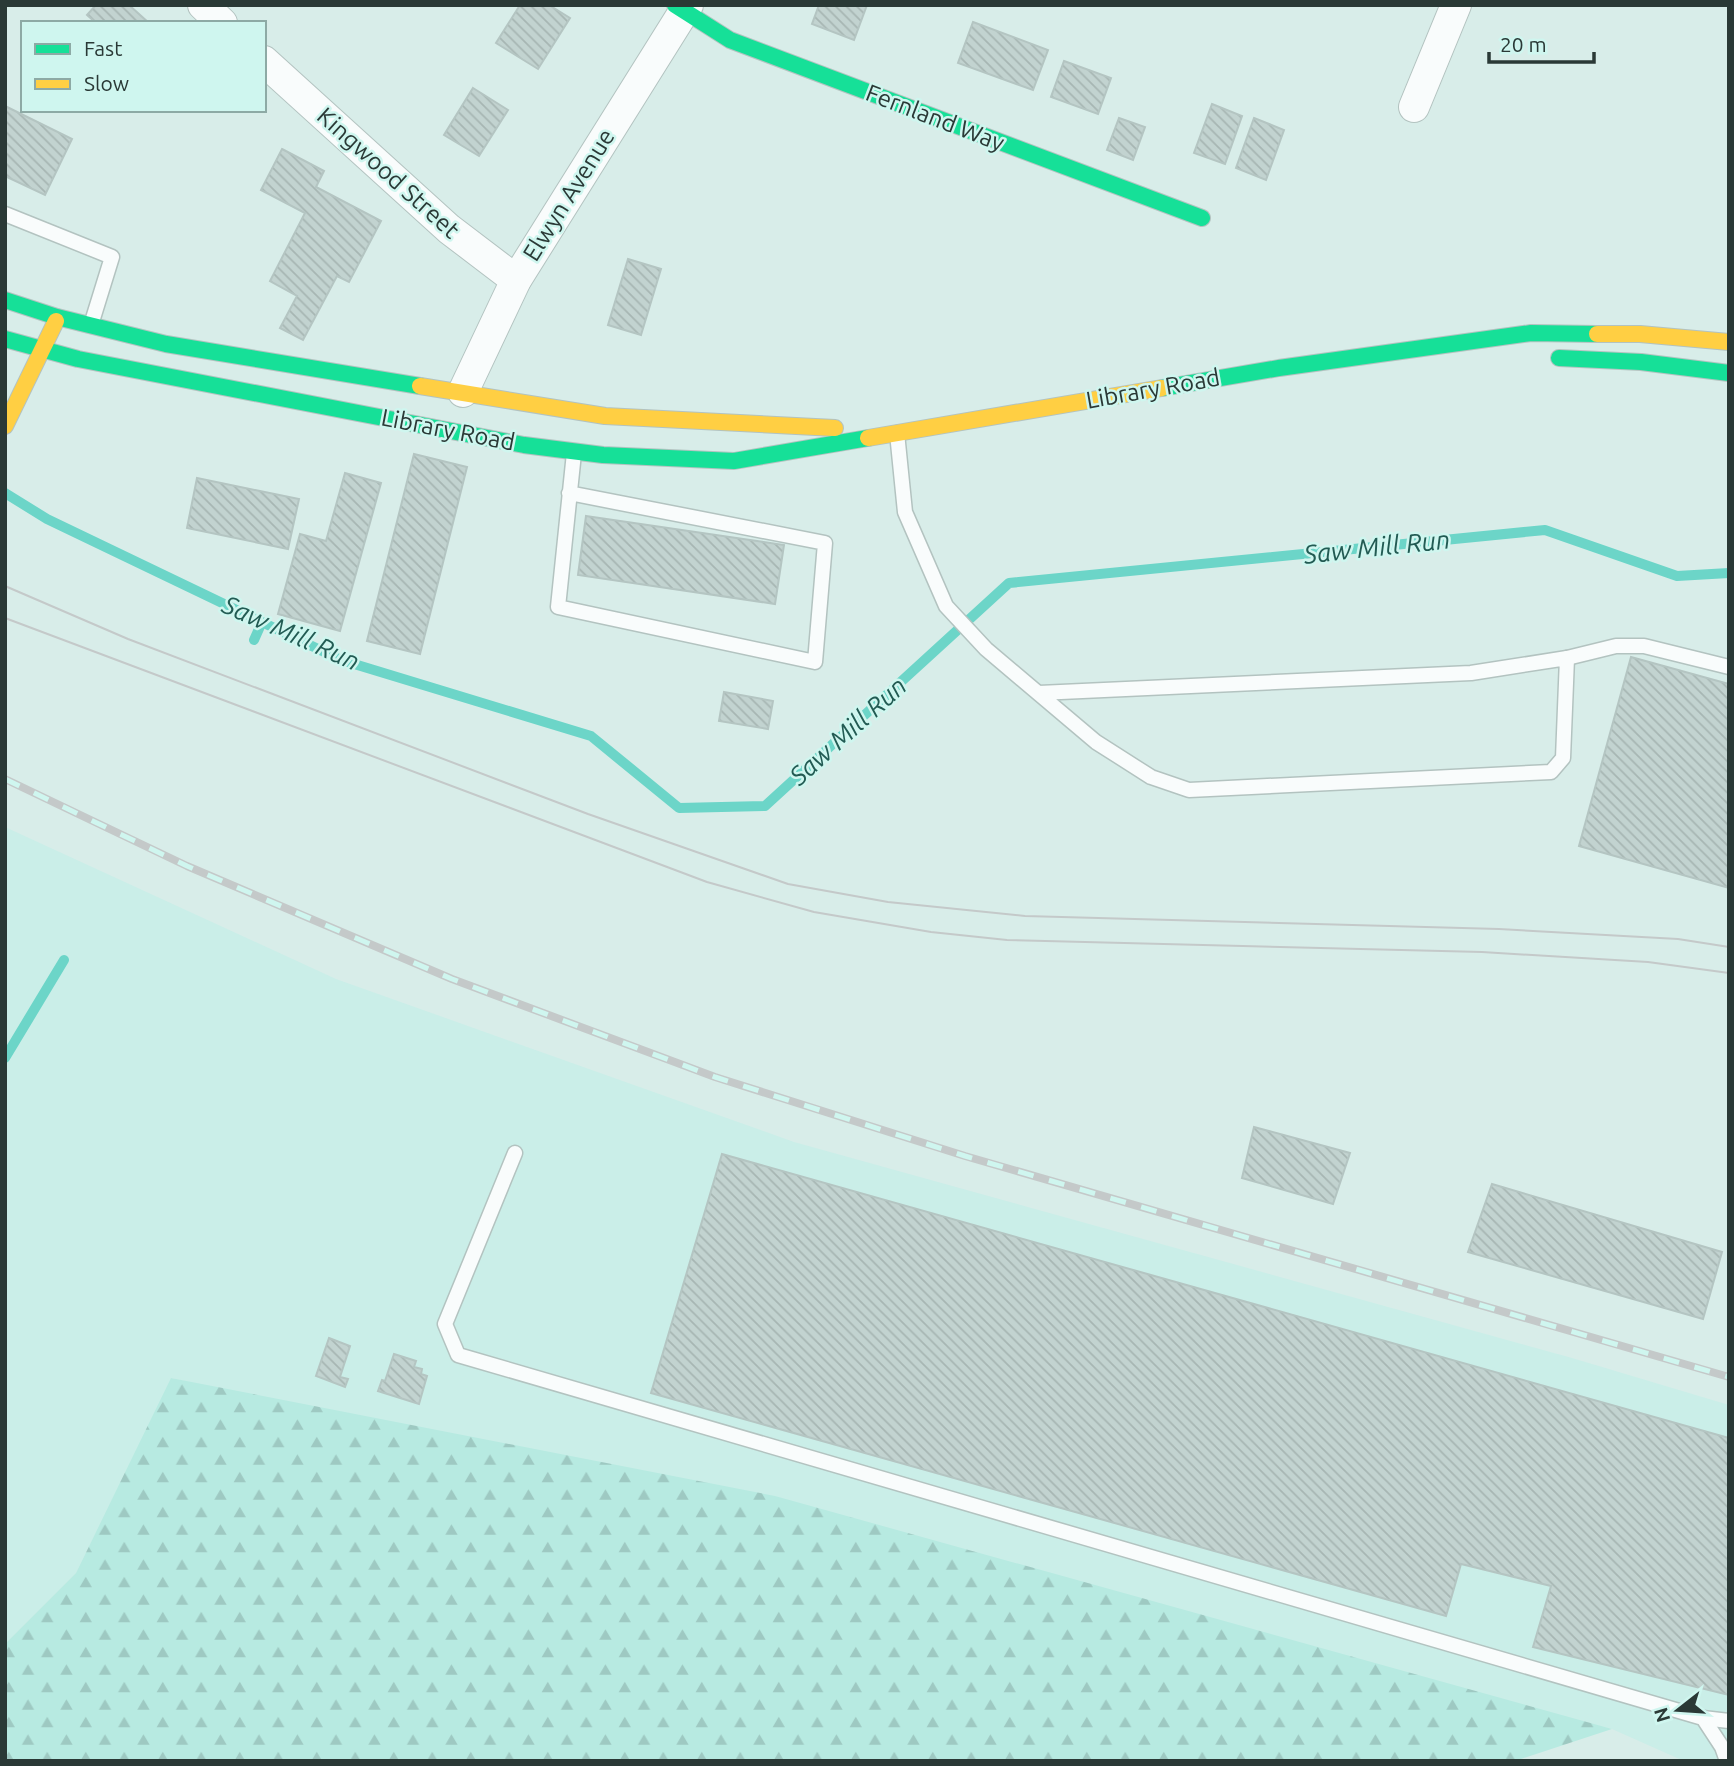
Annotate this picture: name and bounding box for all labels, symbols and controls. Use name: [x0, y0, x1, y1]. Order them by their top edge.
legend: [21, 21, 266, 112]
scale bar: [1489, 21, 1594, 65]
text: 20 m: [1500, 32, 1547, 56]
text: Fast: [84, 36, 122, 60]
text: Slow: [84, 71, 129, 95]
street label: Fernland Way: [862, 79, 1009, 156]
street label: Kingwood Street: [312, 102, 465, 244]
street label: Elwyn Avenue: [517, 124, 620, 266]
street label: Library Road: [1084, 363, 1222, 414]
street label: Library Road: [379, 403, 517, 456]
water label: Saw Mill Run: [1301, 524, 1452, 569]
water label: Saw Mill Run: [217, 589, 364, 676]
water label: Saw Mill Run: [783, 671, 912, 791]
north arrow: [1643, 1675, 1713, 1745]
text: N: [1649, 1705, 1674, 1725]

